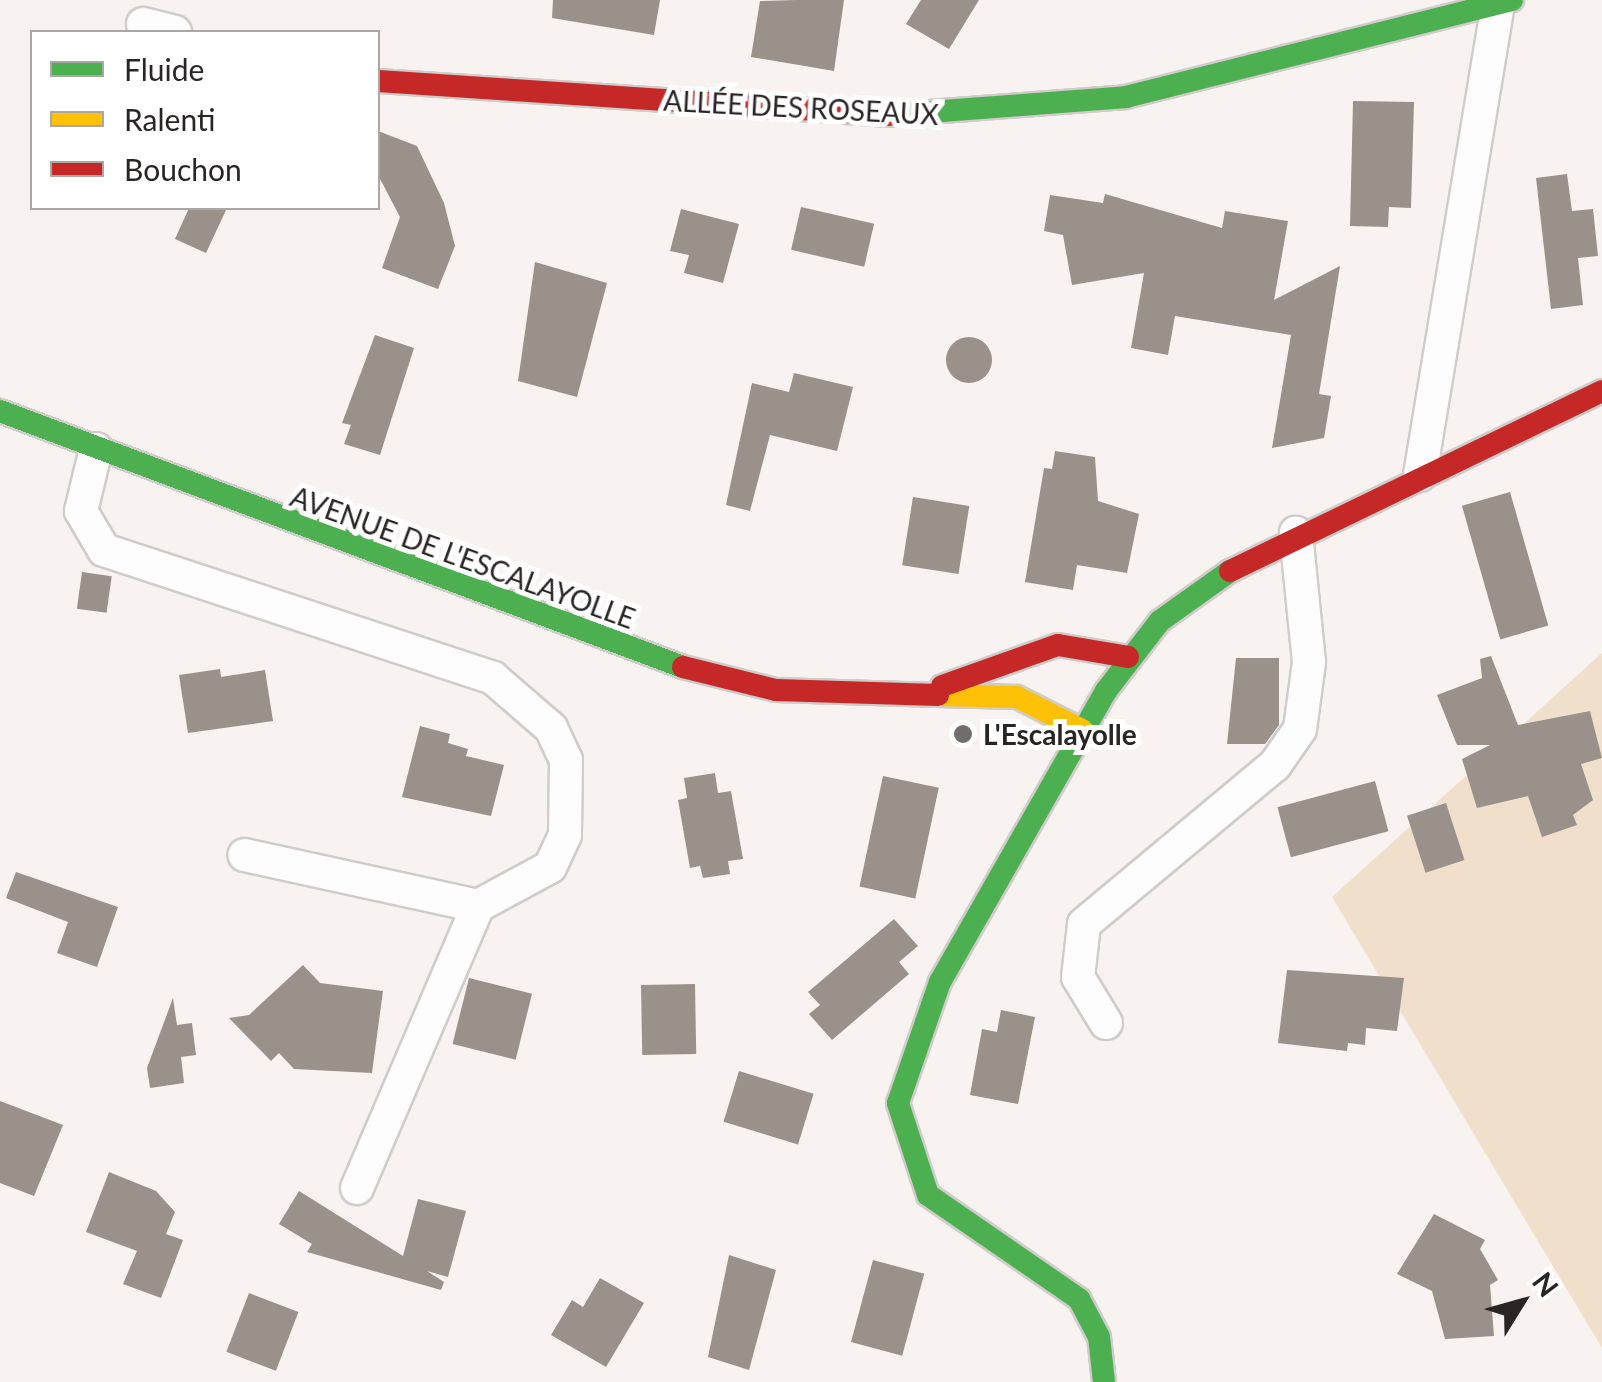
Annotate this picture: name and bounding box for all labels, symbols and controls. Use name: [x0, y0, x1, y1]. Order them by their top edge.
legend: [30, 30, 380, 210]
text: Fluide: [124, 51, 204, 87]
street label: ALLÉE DES ROSEAUX: [663, 83, 939, 131]
text: Ralenti: [124, 101, 215, 137]
text: Bouchon: [124, 151, 242, 187]
street label: AVENUE DE L'ESCALAYOLLE: [286, 479, 640, 635]
place label: L'Escalayolle: [983, 717, 1137, 751]
marker: L'Escalayolle: [952, 723, 974, 745]
north arrow: [1472, 1252, 1572, 1352]
text: N: [1526, 1265, 1566, 1303]

